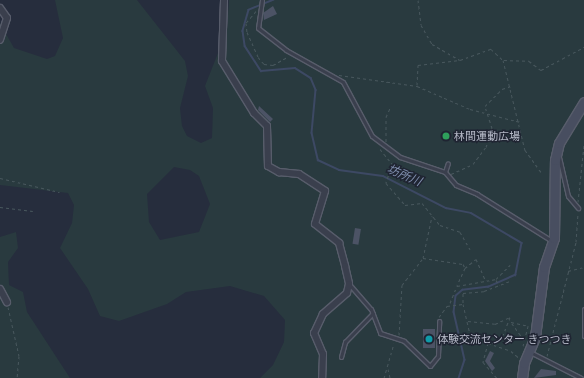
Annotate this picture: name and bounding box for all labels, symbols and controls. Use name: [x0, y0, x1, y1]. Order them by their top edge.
place label: 林間運動広場: [454, 129, 520, 143]
marker: 林間運動広場: [441, 131, 451, 141]
water label: 坊所川: [385, 162, 423, 190]
place label: 体験交流センター きつつき: [437, 332, 572, 346]
marker: 体験交流センター きつつき: [424, 334, 434, 344]

